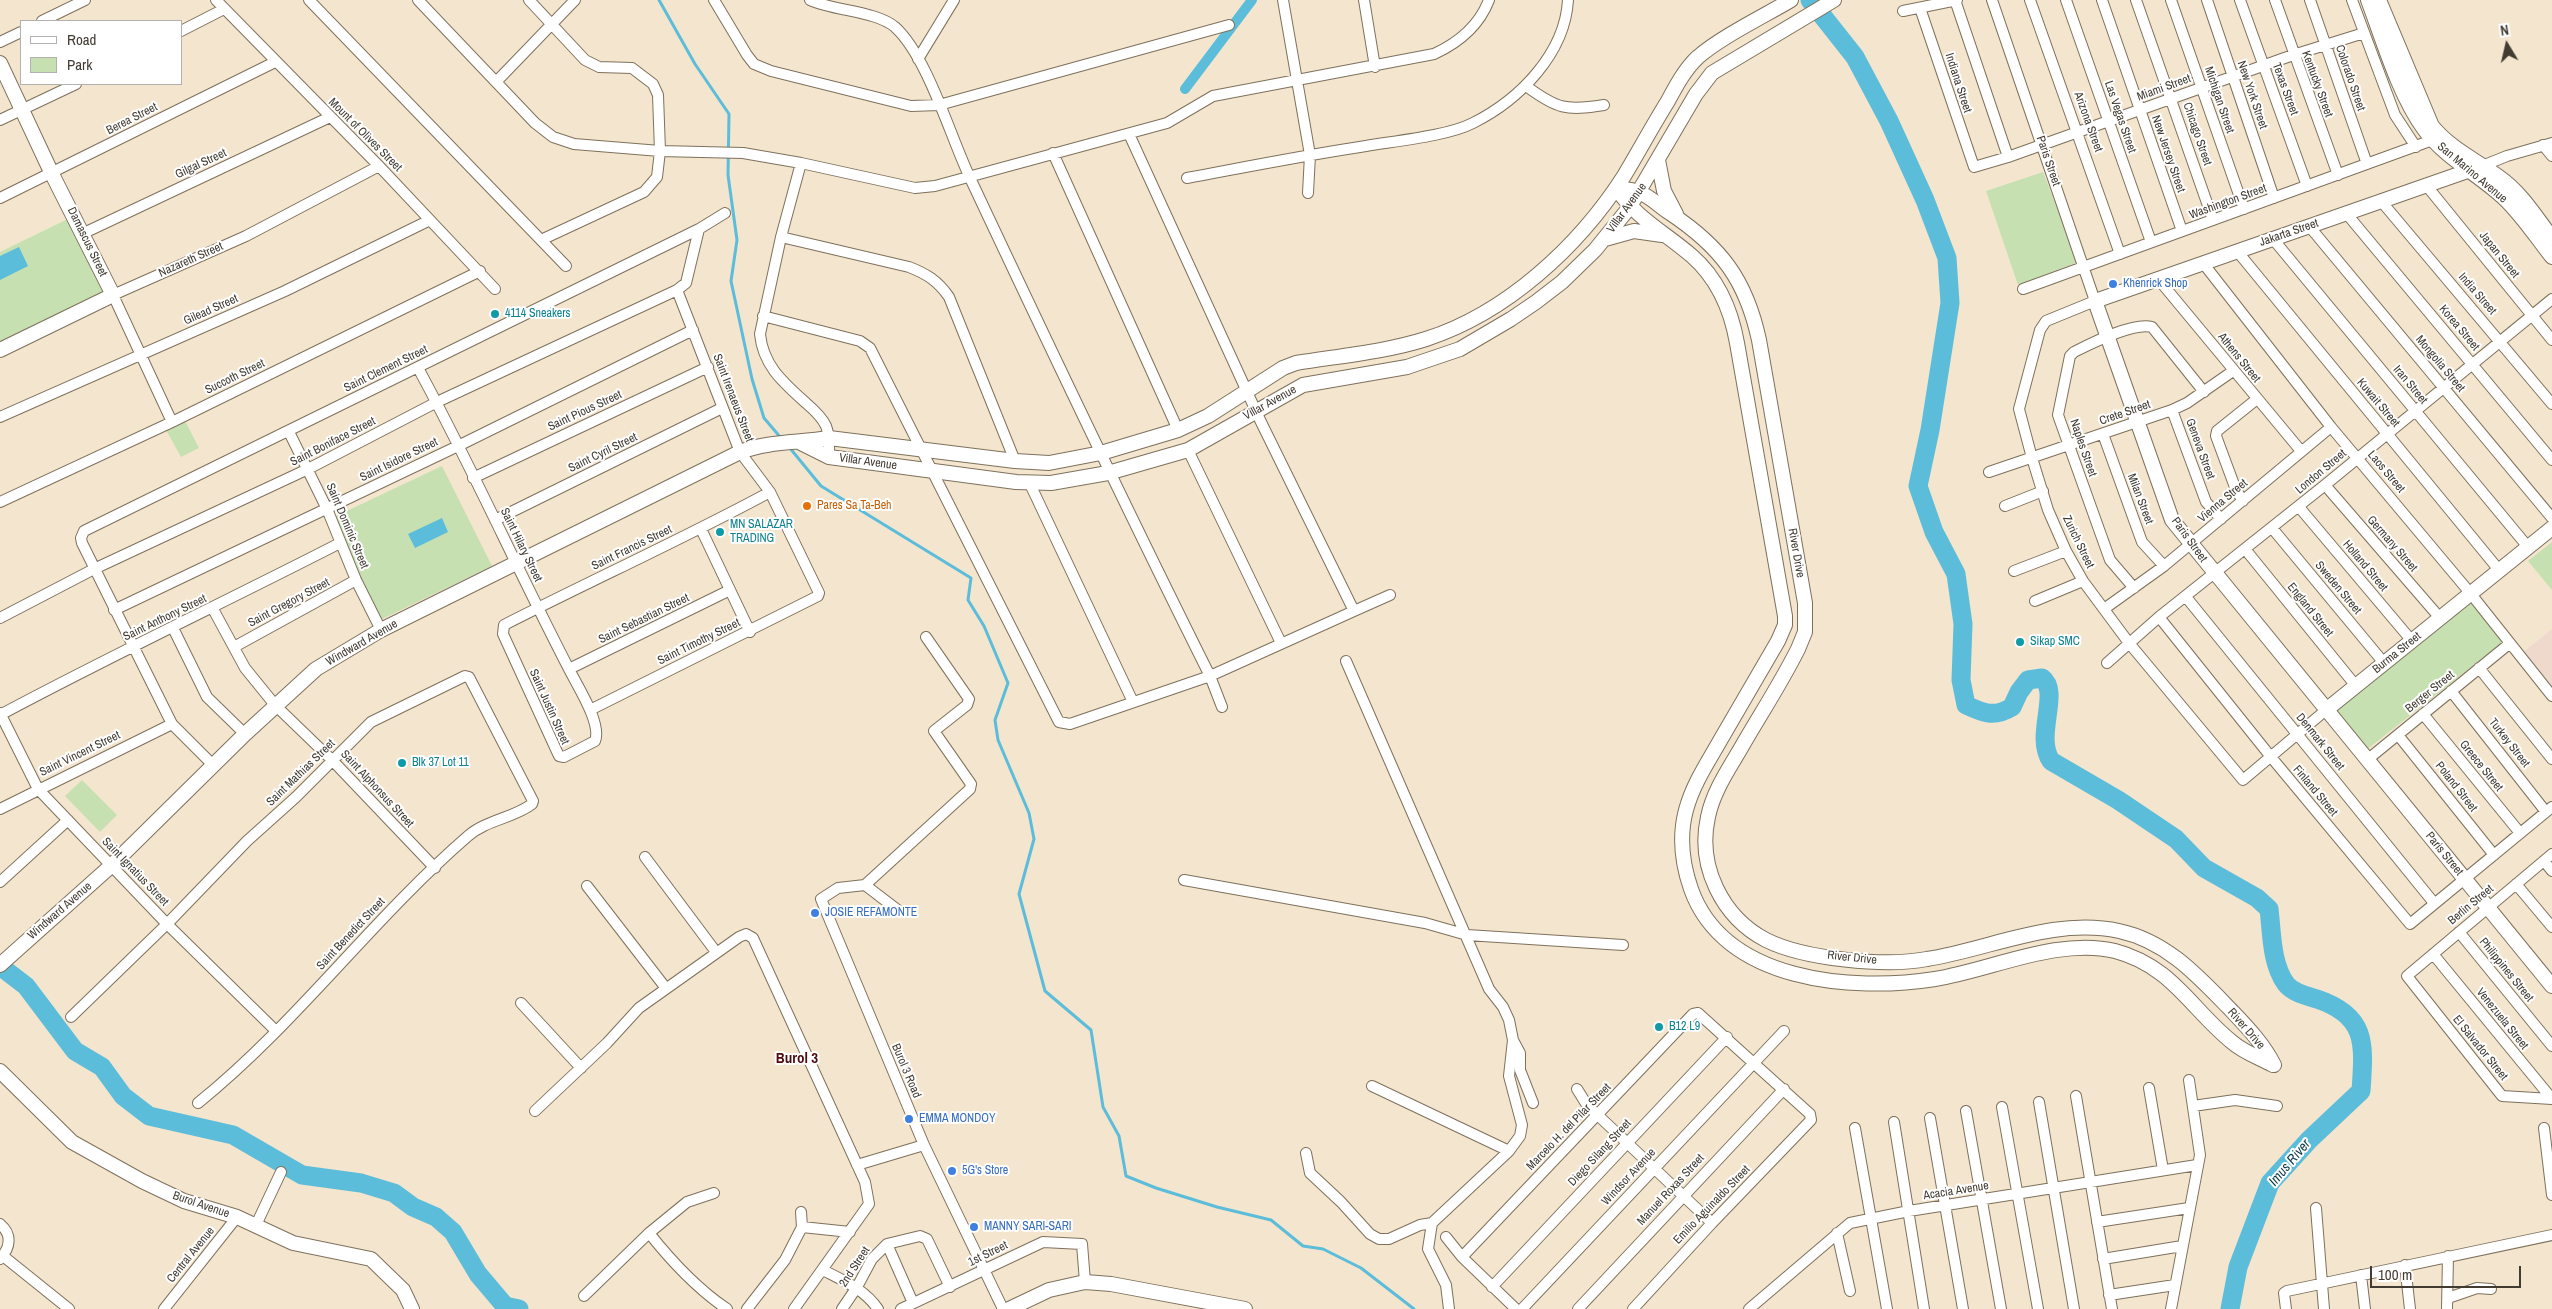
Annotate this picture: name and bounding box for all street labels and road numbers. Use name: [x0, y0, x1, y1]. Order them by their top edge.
street label: Colorado Street: [2332, 43, 2368, 113]
street label: Kentucky Street: [2298, 49, 2336, 119]
street label: Indiana Street: [1942, 51, 1974, 115]
street label: New York Street: [2234, 59, 2270, 131]
street label: Texas Street: [2269, 61, 2301, 117]
street label: Michigan Street: [2201, 65, 2237, 135]
street label: Miami Street: [2135, 72, 2193, 104]
street label: Las Vegas Street: [2101, 79, 2139, 155]
street label: Arizona Street: [2070, 90, 2106, 154]
street label: Mount of Olives Street: [325, 95, 405, 175]
street label: Berea Street: [104, 100, 160, 138]
street label: Chicago Street: [2180, 101, 2214, 167]
street label: New Jersey Street: [2148, 114, 2188, 194]
street label: Paris Street: [2033, 134, 2063, 188]
street label: San Marino Avenue: [2434, 140, 2510, 206]
street label: Gilgal Street: [173, 146, 229, 182]
street label: Villar Avenue: [1604, 180, 1650, 236]
street label: Washington Street: [2187, 181, 2269, 223]
street label: Damascus Street: [64, 205, 110, 279]
street label: Jakarta Street: [2258, 216, 2320, 250]
street label: Japan Street: [2476, 229, 2522, 281]
street label: Nazareth Street: [157, 239, 225, 281]
street label: India Street: [2455, 270, 2499, 318]
street label: Gilead Street: [182, 292, 240, 328]
street label: Korea Street: [2436, 302, 2482, 354]
street label: Athens Street: [2215, 330, 2263, 386]
street label: Mongolia Street: [2412, 333, 2468, 395]
street label: Saint Clement Street: [342, 343, 430, 395]
street label: Saint Irenaeus Street: [710, 352, 756, 444]
street label: Succoth Street: [203, 356, 267, 398]
street label: Iran Street: [2390, 363, 2430, 407]
street label: Kuwait Street: [2353, 376, 2403, 430]
street label: Villar Avenue: [1241, 383, 1299, 423]
street label: Saint Pious Street: [546, 388, 624, 434]
street label: Crete Street: [2098, 398, 2152, 428]
street label: Saint Boniface Street: [288, 414, 378, 470]
street label: Naples Street: [2066, 417, 2100, 479]
street label: Geneva Street: [2182, 417, 2218, 481]
street label: Saint Cyril Street: [566, 430, 640, 476]
street label: Saint Isidore Street: [358, 435, 440, 485]
street label: London Street: [2293, 447, 2349, 497]
street label: Laos Street: [2364, 448, 2408, 496]
street label: Villar Avenue: [838, 451, 898, 473]
street label: Milan Street: [2124, 472, 2156, 526]
street label: Vienna Street: [2195, 476, 2251, 526]
street label: Saint Dominic Street: [323, 481, 371, 571]
street label: Saint Hilary Street: [497, 506, 545, 584]
street label: Zurich Street: [2059, 513, 2097, 571]
street label: Germany Street: [2364, 513, 2420, 575]
street label: Paris Street: [2168, 515, 2210, 565]
street label: Saint Francis Street: [590, 522, 674, 574]
street label: River Drive: [1785, 527, 1807, 579]
street label: Holland Street: [2339, 537, 2391, 595]
street label: Sweden Street: [2312, 559, 2364, 617]
street label: Saint Gregory Street: [246, 575, 332, 631]
street label: England Street: [2284, 580, 2336, 640]
street label: Saint Sebastian Street: [596, 591, 692, 647]
street label: Saint Anthony Street: [121, 592, 209, 644]
street label: Saint Timothy Street: [655, 616, 743, 668]
street label: Windward Avenue: [324, 617, 400, 669]
street label: Burma Street: [2370, 629, 2424, 677]
street label: Saint Justin Street: [526, 667, 572, 747]
street label: Berger Street: [2403, 668, 2457, 716]
street label: Denmark Street: [2293, 711, 2347, 773]
street label: Turkey Street: [2485, 716, 2533, 770]
street label: Saint Vincent Street: [37, 728, 123, 780]
street label: Saint Mathias Street: [264, 737, 338, 809]
street label: Greece Street: [2456, 738, 2506, 794]
street label: Saint Alphonsus Street: [337, 747, 417, 831]
street label: Poland Street: [2432, 759, 2480, 815]
street label: Finland Street: [2290, 763, 2340, 819]
street label: Paris Street: [2422, 829, 2466, 879]
street label: Saint Ignatius Street: [99, 835, 171, 909]
street label: Windward Avenue: [25, 879, 95, 943]
street label: Berlin Street: [2445, 882, 2497, 928]
street label: Saint Benedict Street: [314, 895, 388, 973]
street label: Philippines Street: [2476, 935, 2536, 1005]
street label: River Drive: [1827, 948, 1877, 968]
street label: Venezuela Street: [2473, 985, 2531, 1053]
street label: River Drive: [2224, 1006, 2268, 1052]
street label: El Salvador Street: [2449, 1013, 2511, 1083]
street label: Burol 3 Road: [888, 1042, 924, 1100]
street label: Marcelo H. del Pilar Street: [1524, 1080, 1614, 1174]
street label: Diego Silang Street: [1565, 1117, 1635, 1189]
street label: Windsor Avenue: [1599, 1146, 1659, 1208]
street label: Manuel Roxas Street: [1634, 1151, 1708, 1229]
street label: Emilio Aguinaldo Street: [1671, 1163, 1753, 1247]
street label: Acacia Avenue: [1922, 1179, 1990, 1203]
street label: Burol Avenue: [171, 1189, 231, 1221]
street label: Central Avenue: [164, 1224, 218, 1286]
street label: 1st Street: [966, 1238, 1010, 1270]
street label: 2nd Street: [837, 1244, 873, 1290]

